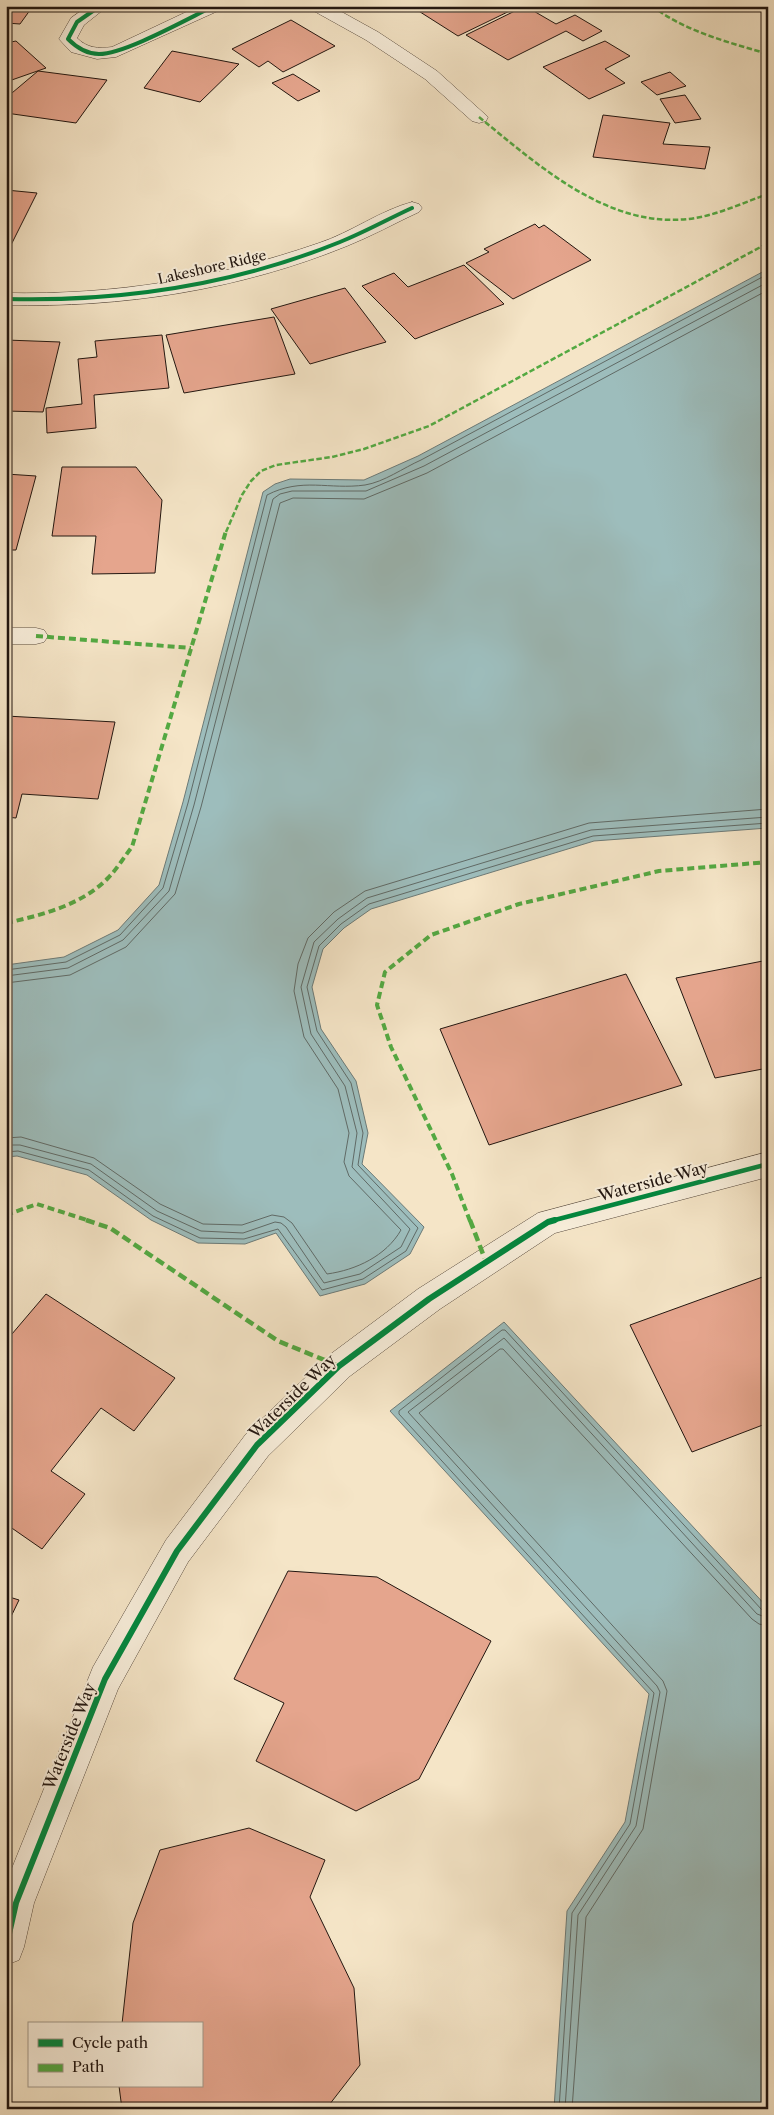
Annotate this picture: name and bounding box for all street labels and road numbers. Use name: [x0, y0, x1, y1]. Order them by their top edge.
street label: Lakeshore Ridge: [156, 246, 268, 288]
street label: Waterside Way: [595, 1156, 711, 1206]
street label: Waterside Way: [244, 1349, 340, 1443]
street label: Waterside Way: [38, 1679, 100, 1793]

